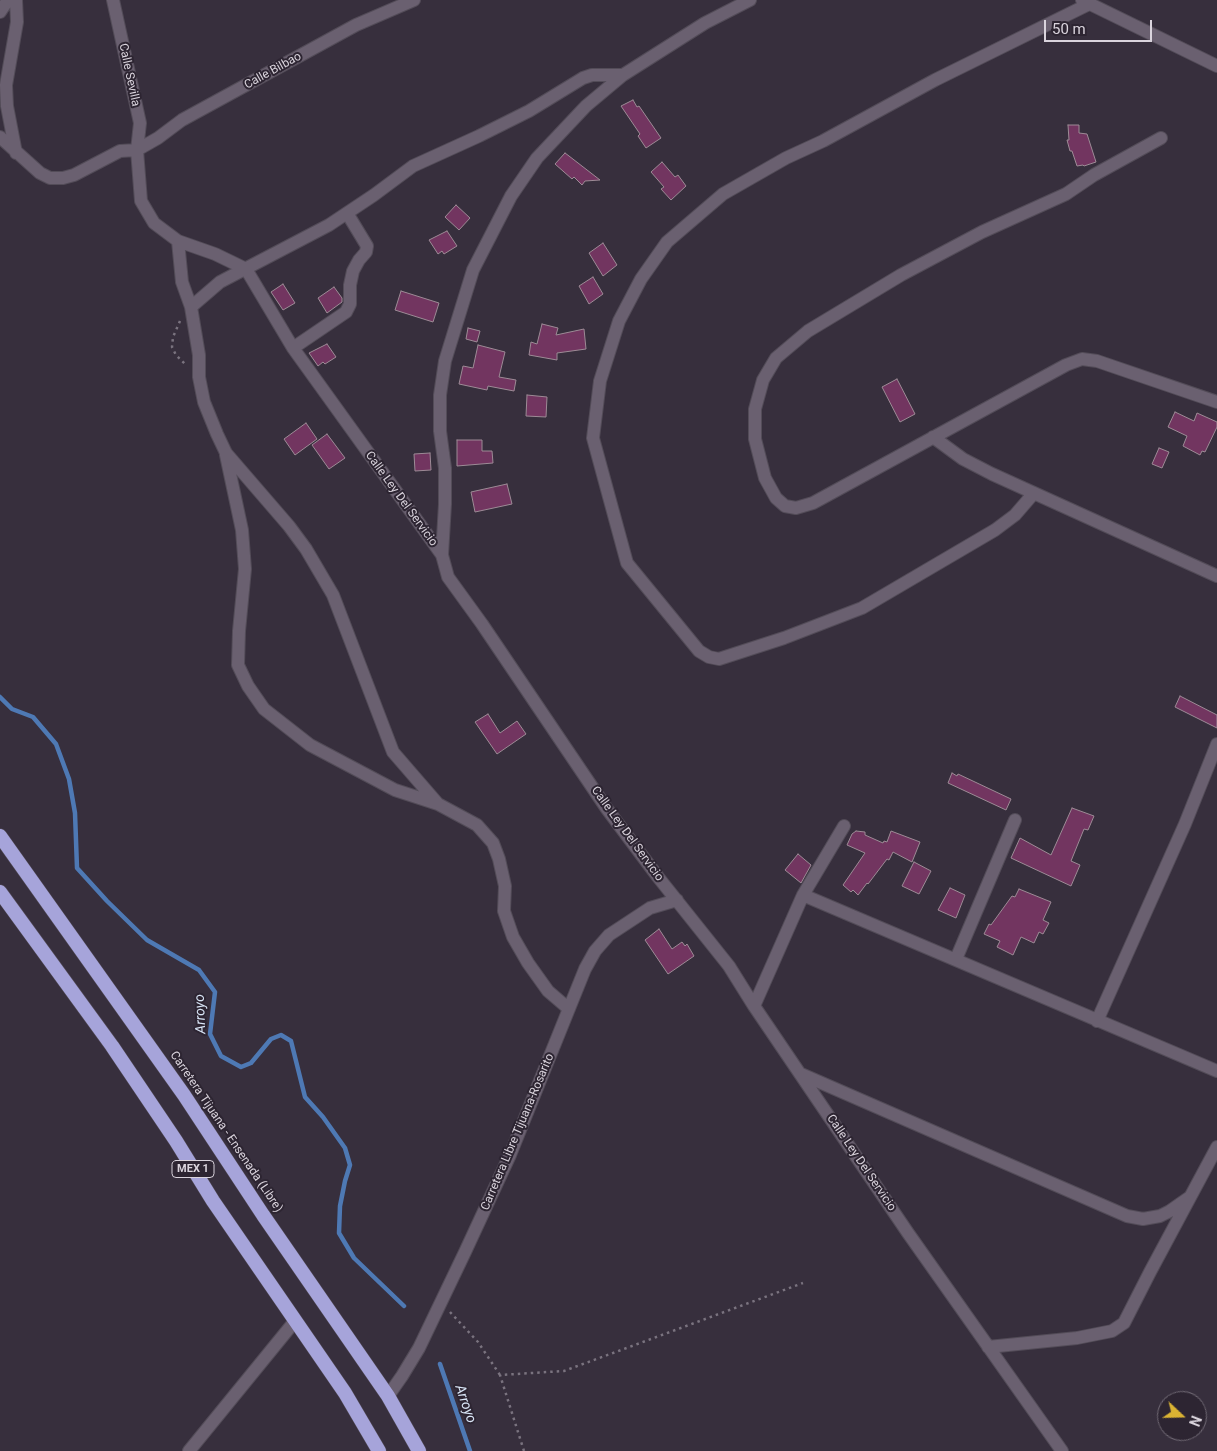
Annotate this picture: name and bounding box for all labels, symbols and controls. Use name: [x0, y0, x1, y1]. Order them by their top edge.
scale bar: [1047, 10, 1154, 42]
text: 50 m: [1052, 20, 1086, 38]
street label: Calle Sevilla: [115, 42, 143, 108]
street label: Calle Bilbao: [242, 49, 304, 93]
street label: Calle Ley Del Servicio: [362, 449, 440, 549]
street label: Calle Ley Del Servicio: [588, 784, 666, 884]
water label: Arroyo: [192, 994, 210, 1034]
street label: Carretera Tijuana - Ensenada (Libre): [167, 1049, 285, 1215]
street label: Carretera Libre Tijuana-Rosarito: [478, 1051, 558, 1213]
street label: Calle Ley Del Servicio: [823, 1112, 899, 1214]
road number: MEX 1: [172, 1160, 214, 1178]
water label: Arroyo: [451, 1383, 479, 1425]
north arrow: [1157, 1391, 1207, 1441]
text: N: [1186, 1414, 1204, 1428]

